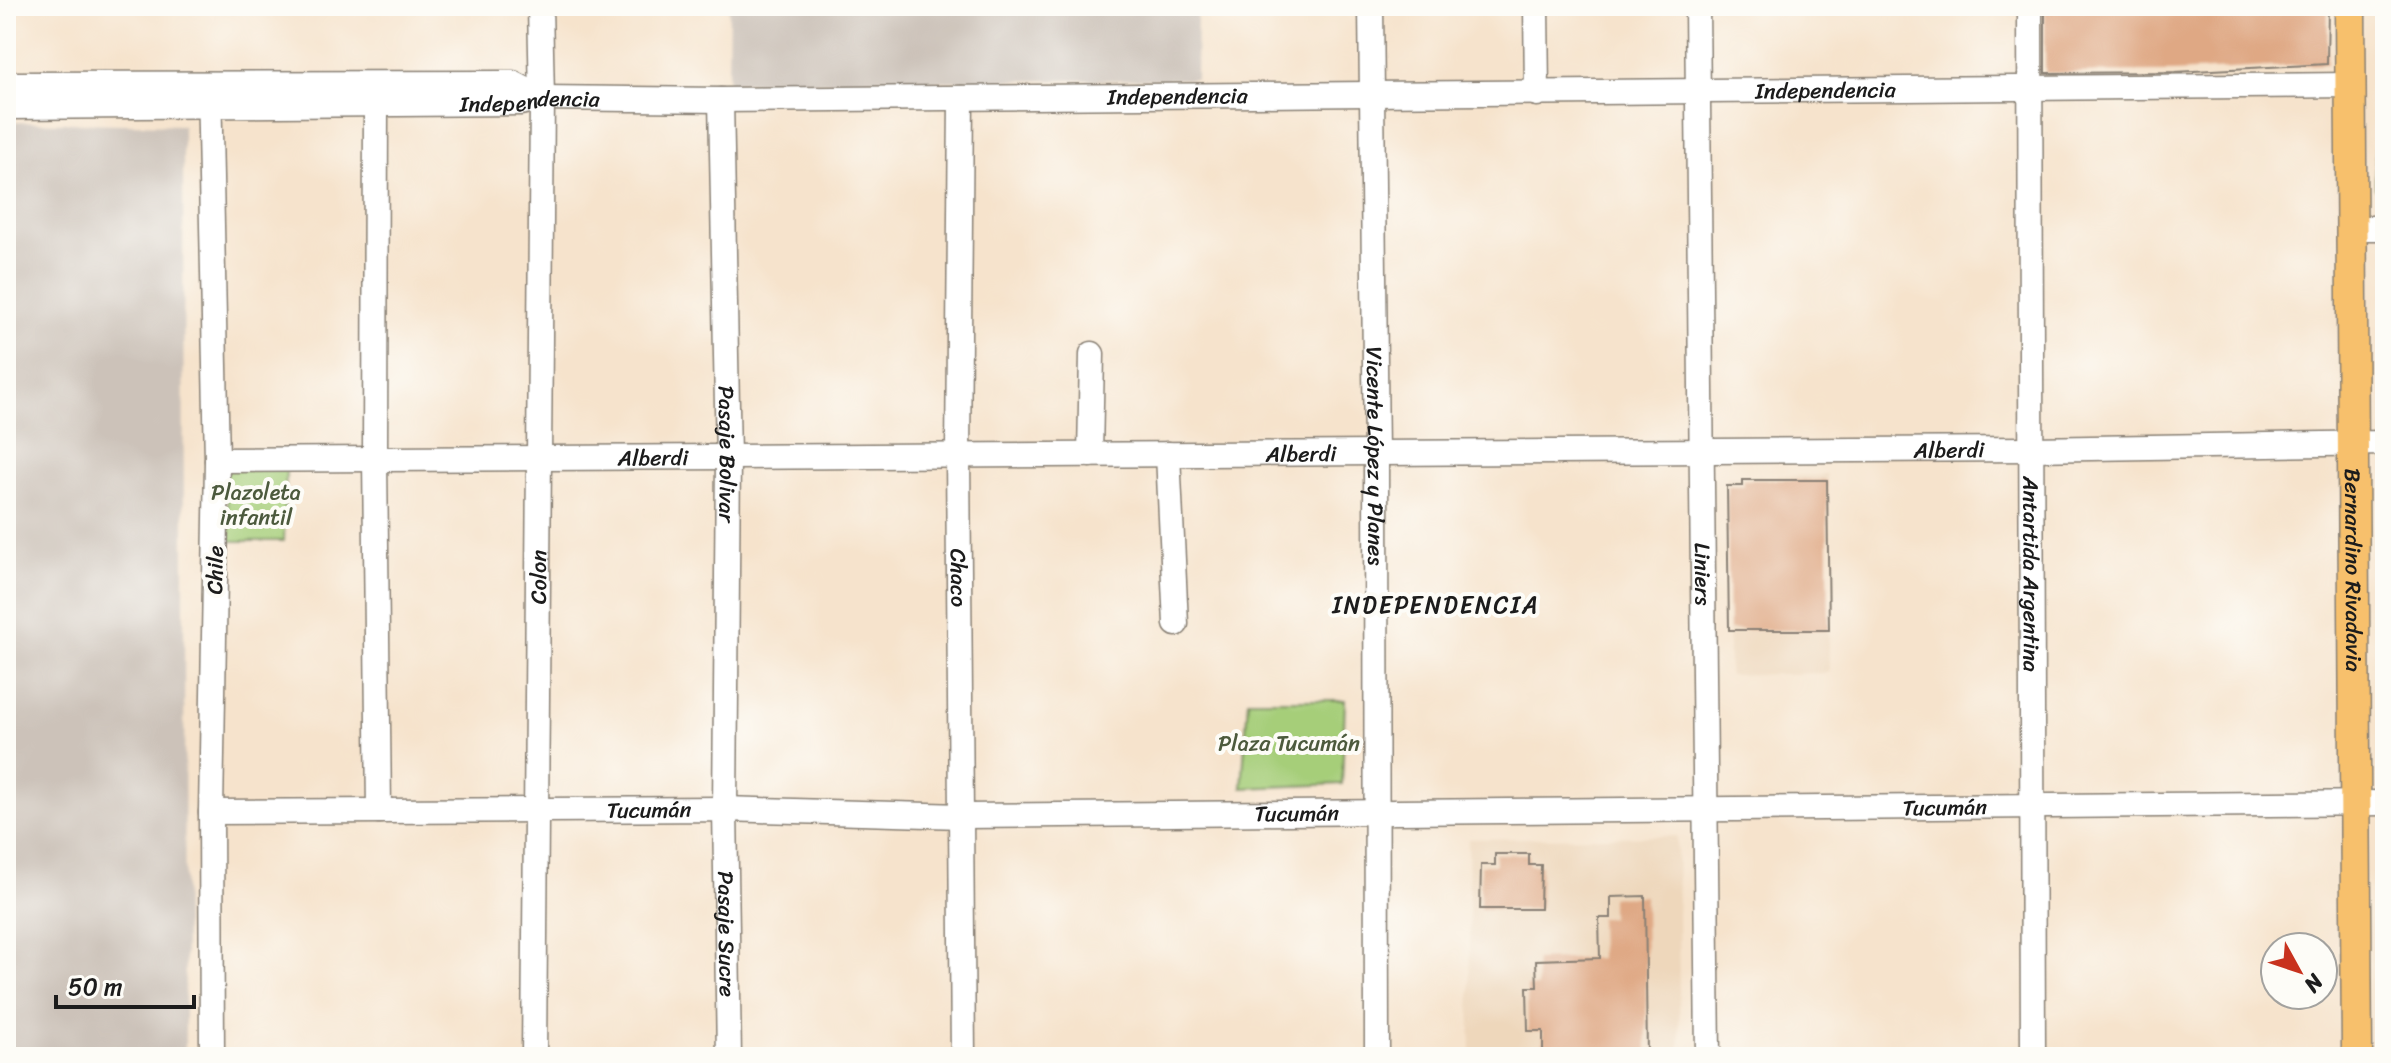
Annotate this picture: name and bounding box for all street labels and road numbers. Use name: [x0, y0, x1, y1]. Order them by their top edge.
street label: Independencia: [1754, 70, 1897, 110]
street label: Independencia: [1106, 76, 1249, 116]
street label: Independencia: [459, 78, 601, 123]
street label: Vicente López y Planes: [1355, 346, 1396, 565]
street label: Pasaje Bolivar: [707, 385, 748, 524]
street label: Alberdi: [1913, 430, 1985, 469]
street label: Alberdi: [1265, 434, 1337, 473]
street label: Alberdi: [617, 438, 689, 477]
street label: Bernardino Rivadavia: [2334, 468, 2374, 672]
street label: Antartida Argentina: [2012, 475, 2051, 672]
street label: Liniers: [1683, 542, 1723, 606]
street label: Chile: [195, 545, 235, 595]
street label: Chaco: [939, 549, 979, 607]
street label: Colon: [518, 550, 558, 604]
street label: Tucumán: [1902, 787, 1987, 827]
street label: Tucumán: [607, 790, 692, 829]
street label: Tucumán: [1254, 793, 1339, 833]
street label: Pasaje Sucre: [707, 871, 748, 997]

